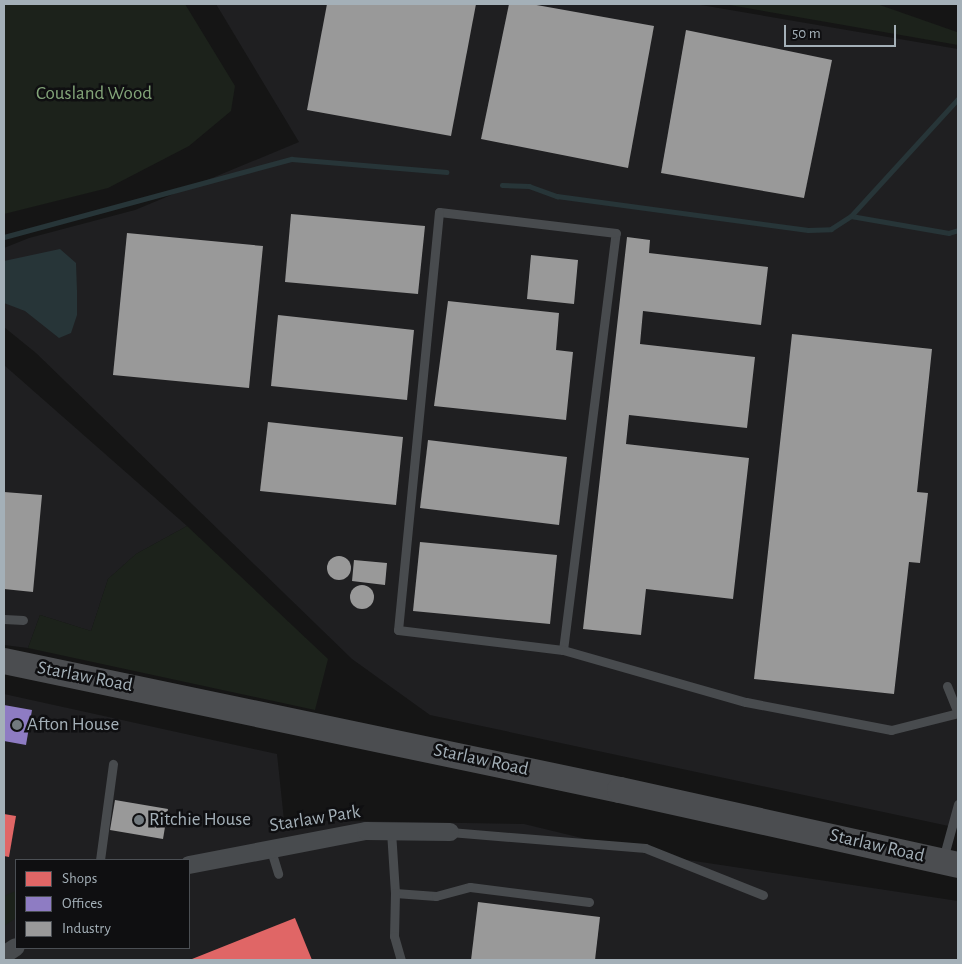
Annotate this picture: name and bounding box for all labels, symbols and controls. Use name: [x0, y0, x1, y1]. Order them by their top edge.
scale bar: [787, 15, 900, 47]
text: 50 m: [792, 26, 821, 41]
park label: Cousland Wood: [36, 83, 152, 105]
street label: Starlaw Road: [35, 657, 135, 697]
place label: Afton House: [27, 714, 119, 736]
marker: Afton House: [11, 719, 23, 731]
street label: Starlaw Road: [431, 739, 531, 781]
street label: Starlaw Park: [268, 801, 362, 837]
place label: Ritchie House: [149, 809, 251, 831]
marker: Ritchie House: [133, 814, 145, 826]
street label: Starlaw Road: [827, 824, 927, 868]
legend: [15, 859, 190, 949]
text: Shops: [62, 871, 97, 886]
text: Offices: [62, 896, 103, 911]
text: Industry: [62, 921, 111, 936]

